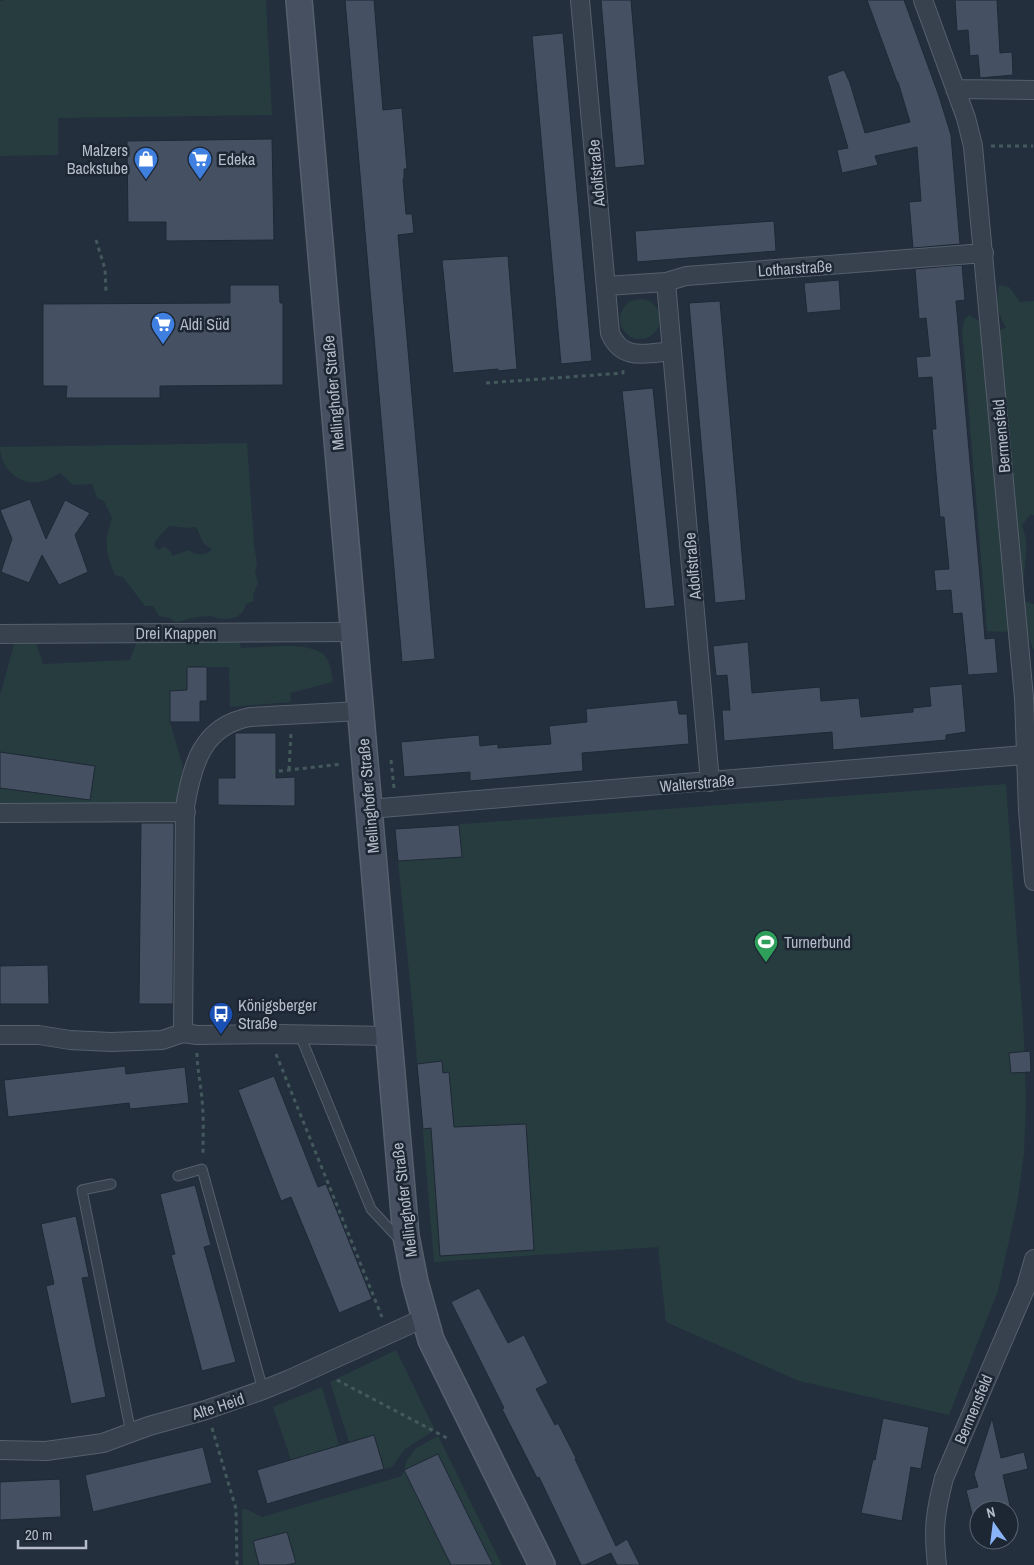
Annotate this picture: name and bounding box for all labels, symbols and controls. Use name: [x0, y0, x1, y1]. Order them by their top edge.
place label: Malzers Backstube: [67, 139, 128, 179]
street label: Adolfstraße: [582, 139, 610, 208]
shop icon: Malzers Backstube: [133, 146, 159, 180]
supermarket icon: Edeka: [187, 146, 213, 180]
place label: Edeka: [218, 148, 256, 170]
street label: Lotharstraße: [757, 254, 833, 282]
supermarket icon: Aldi Süd: [150, 311, 176, 345]
place label: Aldi Süd: [179, 313, 230, 335]
street label: Mellinghofer Straße: [317, 335, 349, 451]
street label: Bermensfeld: [987, 398, 1015, 474]
street label: Adolfstraße: [678, 532, 706, 601]
street label: Drei Knappen: [136, 622, 216, 644]
street label: Mellinghofer Straße: [352, 738, 384, 854]
street label: Walterstraße: [659, 769, 735, 797]
sports icon: Turnerbund: [753, 929, 779, 963]
place label: Turnerbund: [784, 931, 851, 953]
place label: Königsberger Straße: [238, 994, 317, 1034]
bus stop icon: Königsberger Straße: [208, 1001, 234, 1035]
street label: Mellinghofer Straße: [386, 1141, 422, 1259]
street label: Bermensfeld: [948, 1371, 998, 1447]
street label: Alte Heid: [188, 1387, 247, 1425]
north arrow: [969, 1500, 1019, 1550]
text: N: [985, 1503, 997, 1522]
scale bar: [18, 1518, 85, 1550]
text: 20 m: [25, 1524, 52, 1545]

